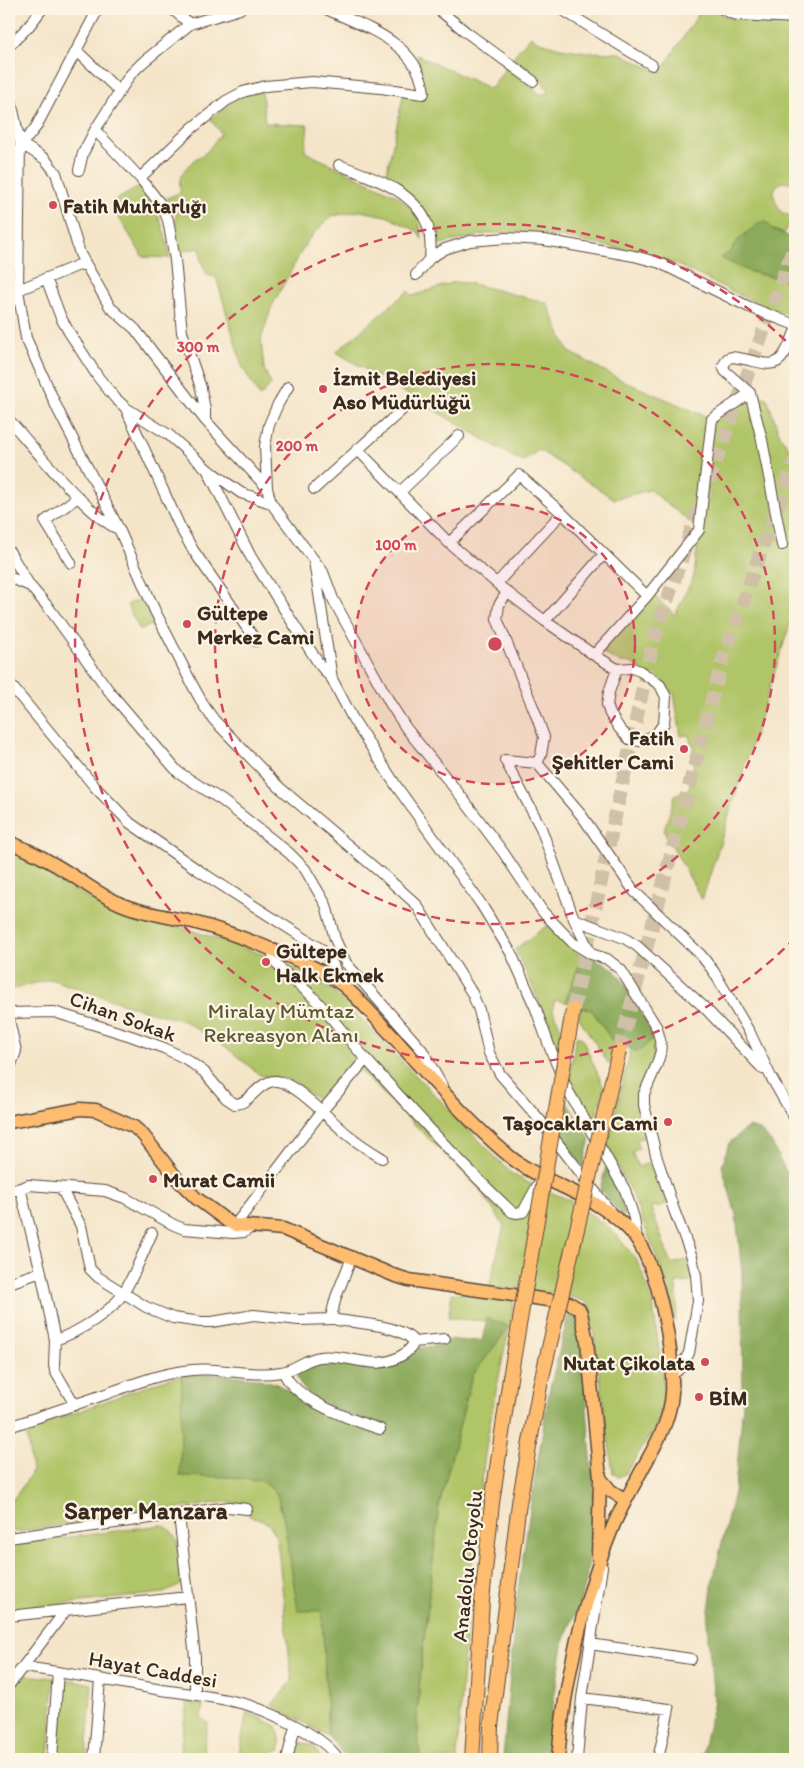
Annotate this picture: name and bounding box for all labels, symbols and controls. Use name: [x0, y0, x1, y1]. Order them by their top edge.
place label: Fatih Muhtarlığı: [63, 193, 207, 219]
marker: Fatih Muhtarlığı: [47, 199, 59, 211]
text: 300 m: [177, 338, 220, 356]
place label: İzmit Belediyesi Aso Müdürlüğü: [332, 365, 476, 415]
marker: İzmit Belediyesi Aso Müdürlüğü: [317, 383, 329, 395]
text: 200 m: [276, 437, 319, 455]
text: 100 m: [375, 536, 417, 554]
place label: Gültepe Merkez Cami: [197, 600, 314, 649]
marker: Gültepe Merkez Cami: [181, 618, 193, 630]
centre of rings: [486, 635, 504, 653]
place label: Fatih Şehitler Cami: [552, 725, 674, 775]
marker: Fatih Şehitler Cami: [678, 743, 690, 755]
place label: Gültepe Halk Ekmek: [276, 938, 384, 987]
marker: Gültepe Halk Ekmek: [260, 956, 272, 968]
street label: Cihan Sokak: [66, 985, 180, 1047]
park label: Miralay Mümtaz Rekreasyon Alanı: [203, 998, 359, 1047]
place label: Taşocakları Cami: [502, 1110, 658, 1136]
marker: Taşocakları Cami: [662, 1116, 674, 1128]
place label: Murat Camii: [163, 1167, 275, 1192]
marker: Murat Camii: [147, 1173, 159, 1185]
place label: Nutat Çikolata: [563, 1350, 696, 1376]
marker: Nutat Çikolata: [699, 1356, 711, 1368]
place label: BİM: [709, 1385, 747, 1410]
marker: BİM: [693, 1391, 705, 1403]
street label: Anadolu Otoyolu: [447, 1489, 487, 1643]
district label: Sarper Manzara: [64, 1496, 228, 1526]
street label: Hayat Caddesi: [87, 1645, 219, 1693]

